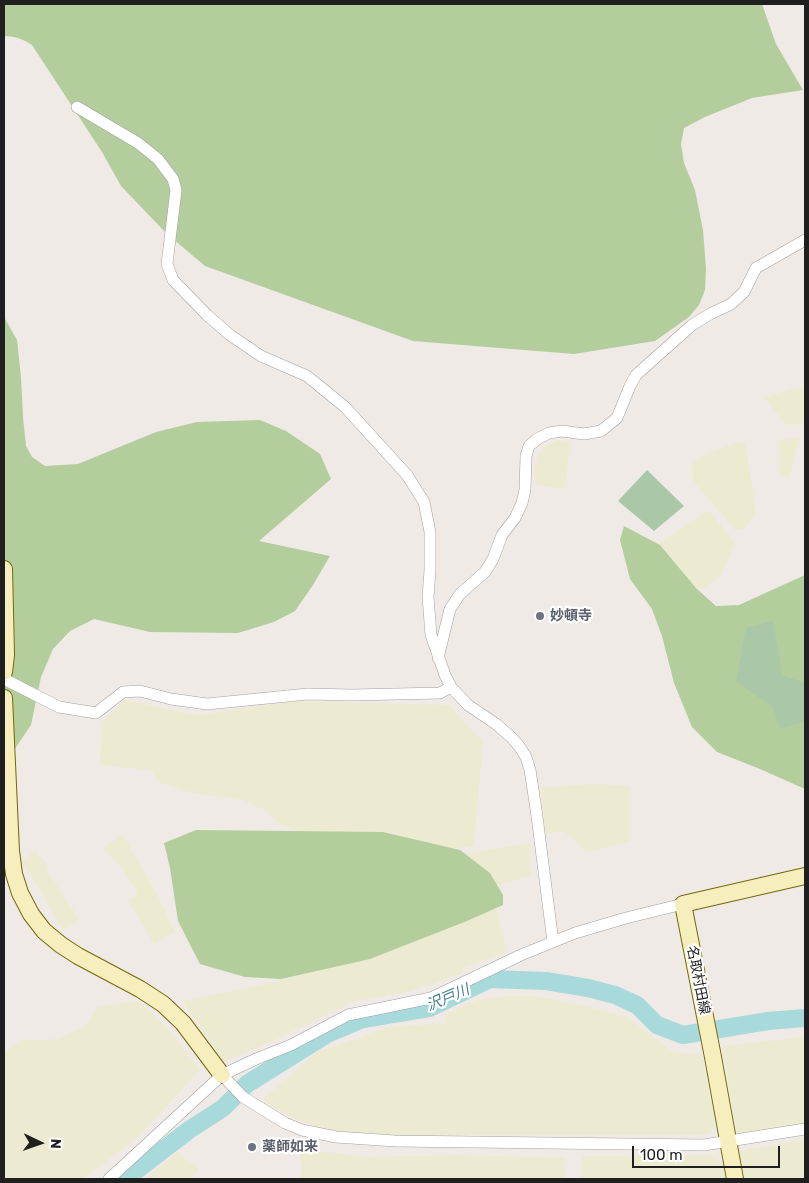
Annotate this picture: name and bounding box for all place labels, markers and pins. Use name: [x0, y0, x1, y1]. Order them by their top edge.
place label: 妙頓寺: [550, 608, 592, 624]
marker: 妙頓寺: [534, 610, 546, 622]
place label: 薬師如来: [262, 1139, 318, 1155]
marker: 薬師如来: [246, 1141, 258, 1153]

